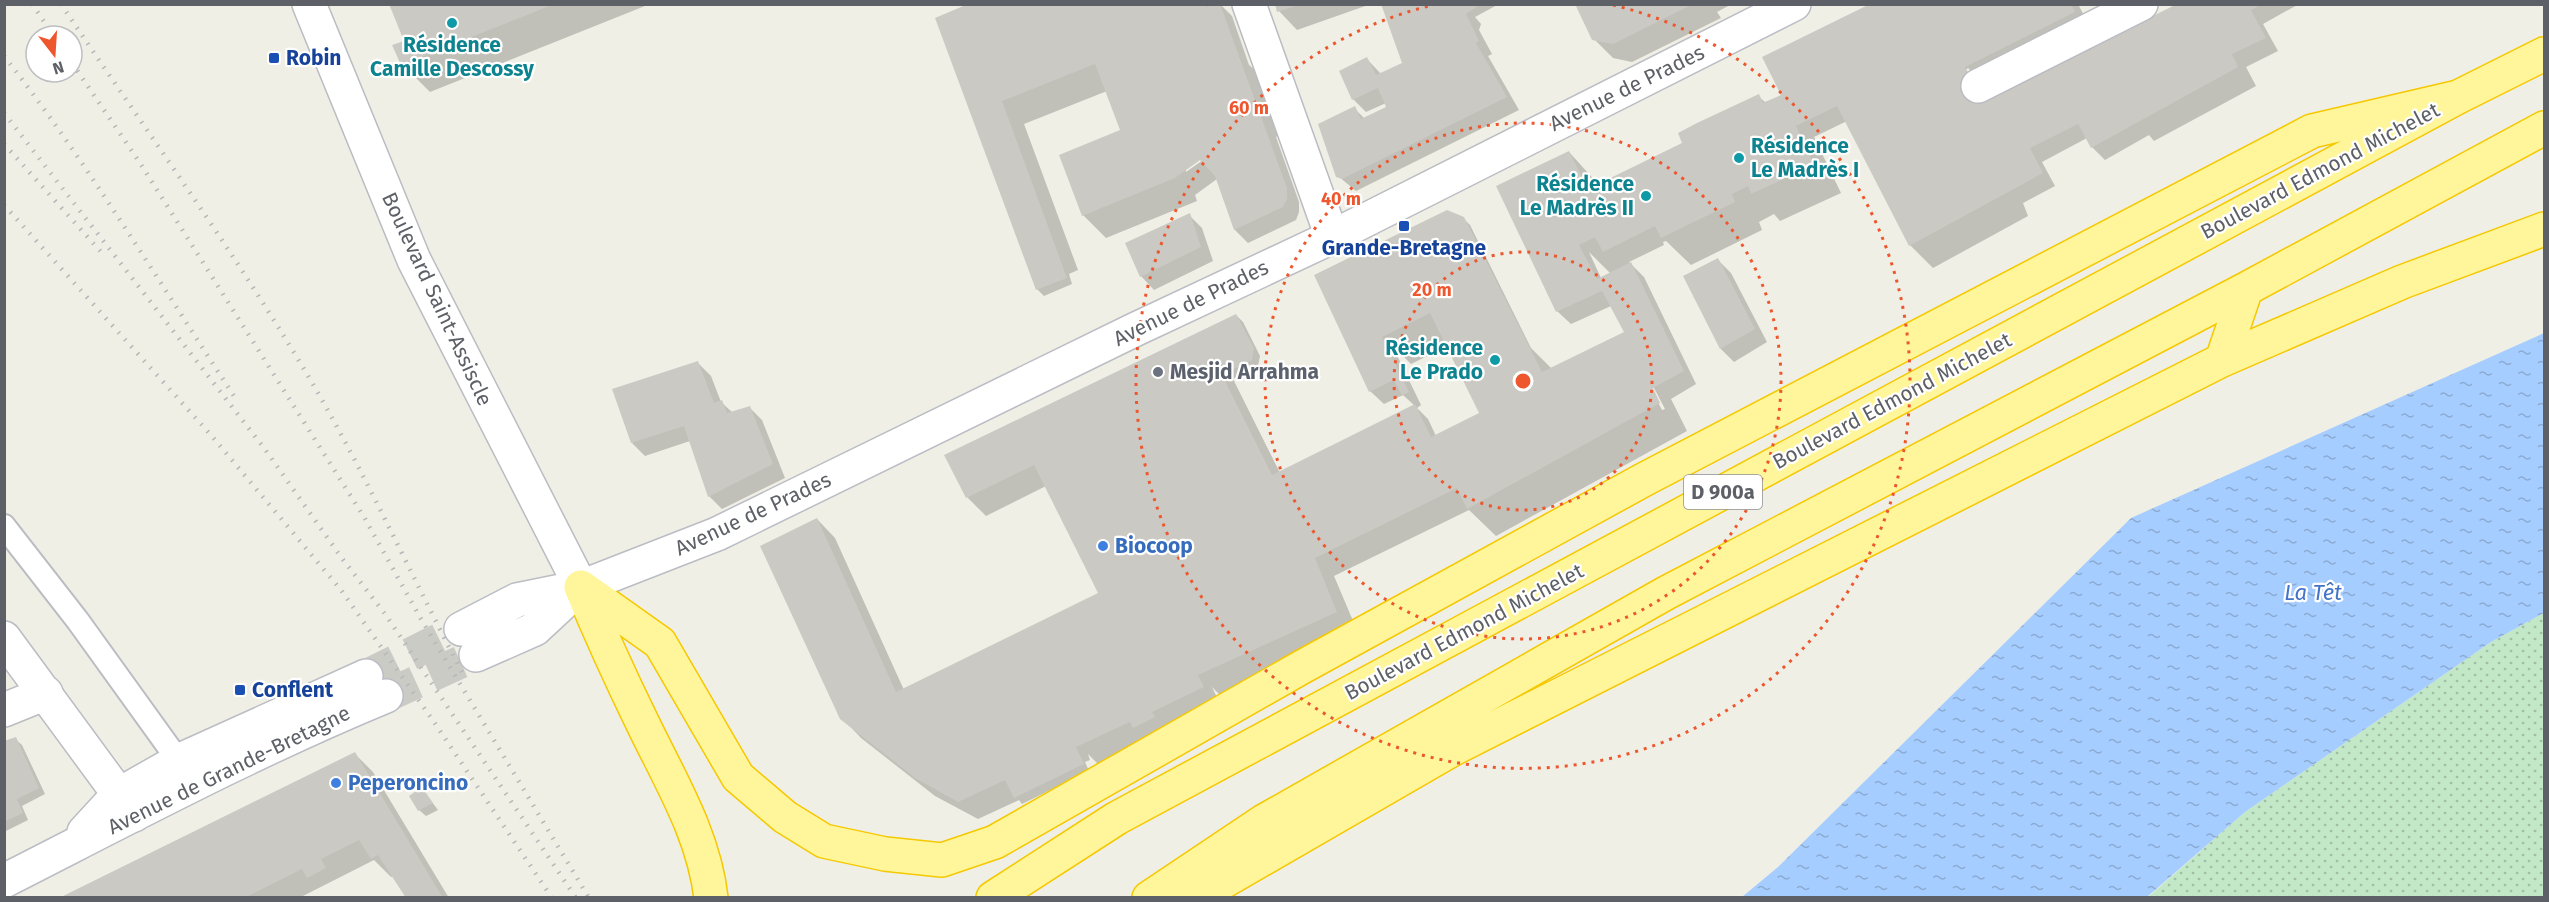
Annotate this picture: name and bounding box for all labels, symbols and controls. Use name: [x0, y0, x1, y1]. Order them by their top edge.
marker: Résidence Camille Descossy: [445, 16, 459, 30]
north arrow: [24, 24, 84, 84]
place label: Résidence Camille Descossy: [370, 32, 534, 82]
street label: Avenue de Prades: [1545, 39, 1709, 137]
place label: Robin: [286, 45, 341, 71]
marker: Robin: [267, 51, 281, 65]
text: N: [50, 57, 66, 79]
text: 60 m: [1229, 97, 1269, 119]
street label: Boulevard Edmond Michelet: [2196, 97, 2444, 245]
place label: Résidence Le Madrès I: [1751, 133, 1859, 183]
marker: Résidence Le Madrès I: [1732, 151, 1746, 165]
place label: Résidence Le Madrès II: [1520, 171, 1634, 221]
street label: Boulevard Saint-Assiscle: [376, 188, 498, 410]
text: 40 m: [1321, 188, 1361, 210]
marker: Résidence Le Madrès II: [1639, 189, 1653, 203]
marker: Grande-Bretagne: [1397, 219, 1411, 233]
place label: Grande-Bretagne: [1322, 235, 1487, 261]
street label: Avenue de Prades: [1109, 254, 1273, 352]
text: 20 m: [1412, 279, 1452, 301]
street label: Boulevard Edmond Michelet: [1768, 327, 2016, 475]
place label: Résidence Le Prado: [1385, 335, 1483, 385]
marker: Résidence Le Prado: [1488, 353, 1502, 367]
place label: Mesjid Arrahma: [1170, 359, 1319, 385]
marker: Mesjid Arrahma: [1151, 365, 1165, 379]
centre of rings: [1513, 371, 1533, 391]
street label: Avenue de Prades: [671, 466, 835, 562]
road number: D 900a: [1684, 475, 1762, 509]
place label: Biocoop: [1115, 533, 1193, 559]
marker: Biocoop: [1096, 539, 1110, 553]
street label: Boulevard Edmond Michelet: [1340, 558, 1588, 706]
water label: La Têt: [2284, 579, 2342, 606]
place label: Conflent: [252, 677, 334, 703]
marker: Conflent: [233, 683, 247, 697]
street label: Avenue de Grande-Bretagne: [103, 700, 355, 840]
place label: Peperoncino: [348, 770, 468, 796]
marker: Peperoncino: [329, 776, 343, 790]

